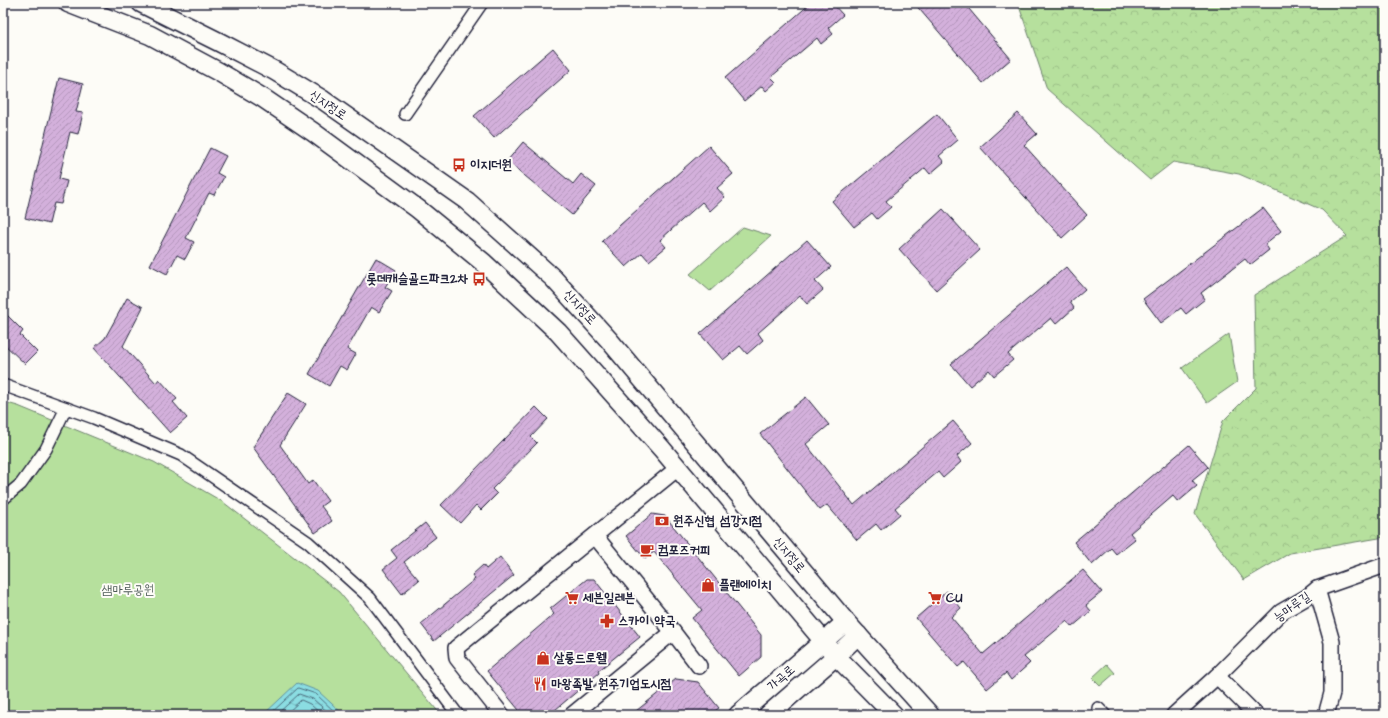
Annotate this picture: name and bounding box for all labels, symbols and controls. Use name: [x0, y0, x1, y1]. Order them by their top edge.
street label: 신지정로: [306, 86, 350, 124]
place label: 이지더원: [470, 156, 512, 174]
bus stop icon: 이지더원: [451, 157, 467, 173]
place label: 롯데캐슬골드파크2차: [366, 270, 469, 288]
bus stop icon: 롯데캐슬골드파크2차: [471, 271, 487, 287]
street label: 신지정로: [559, 285, 601, 329]
place label: 원주신협 섬강지점: [673, 512, 762, 530]
bank icon: 원주신협 섬강지점: [654, 513, 670, 529]
street label: 신지정로: [769, 533, 809, 577]
place label: 컴포즈커피: [658, 541, 710, 559]
cafe icon: 컴포즈커피: [639, 542, 655, 558]
place label: 플랜에이치: [719, 576, 772, 594]
shop icon: 플랜에이치: [700, 577, 716, 593]
park label: 샘마루공원: [102, 581, 154, 599]
street label: 능마루길: [1270, 588, 1314, 626]
place label: 세븐일레븐: [582, 589, 635, 607]
place label: CU: [946, 589, 963, 607]
supermarket icon: 세븐일레븐: [564, 590, 580, 606]
supermarket icon: CU: [927, 590, 943, 606]
place label: 스카이 약국: [618, 612, 676, 630]
pharmacy icon: 스카이 약국: [599, 613, 615, 629]
place label: 살롱드로웰: [553, 649, 607, 667]
shop icon: 살롱드로웰: [535, 650, 551, 666]
street label: 가곡로: [763, 661, 799, 695]
place label: 마왕족발 원주기업도시점: [551, 675, 672, 693]
restaurant icon: 마왕족발 원주기업도시점: [532, 676, 548, 692]

